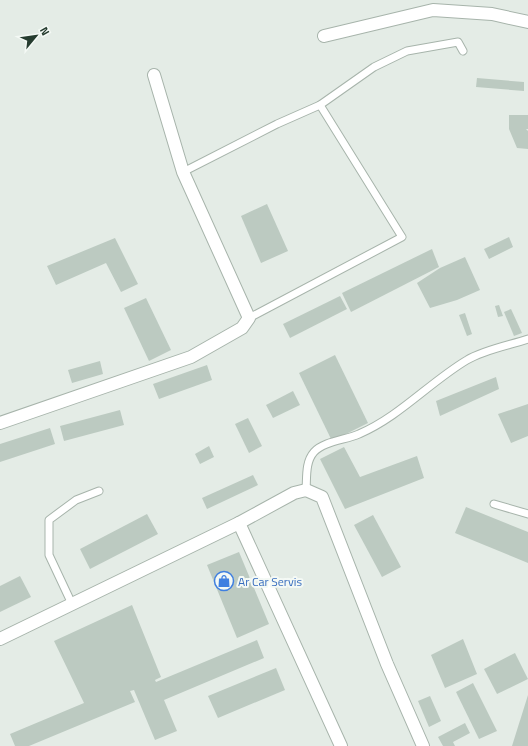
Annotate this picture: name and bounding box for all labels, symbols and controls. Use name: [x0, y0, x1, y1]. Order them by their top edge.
north arrow: [16, 16, 56, 56]
text: N: [36, 24, 54, 38]
shop icon: Ar Car Servis: [213, 570, 235, 592]
place label: Ar Car Servis: [238, 572, 302, 591]

